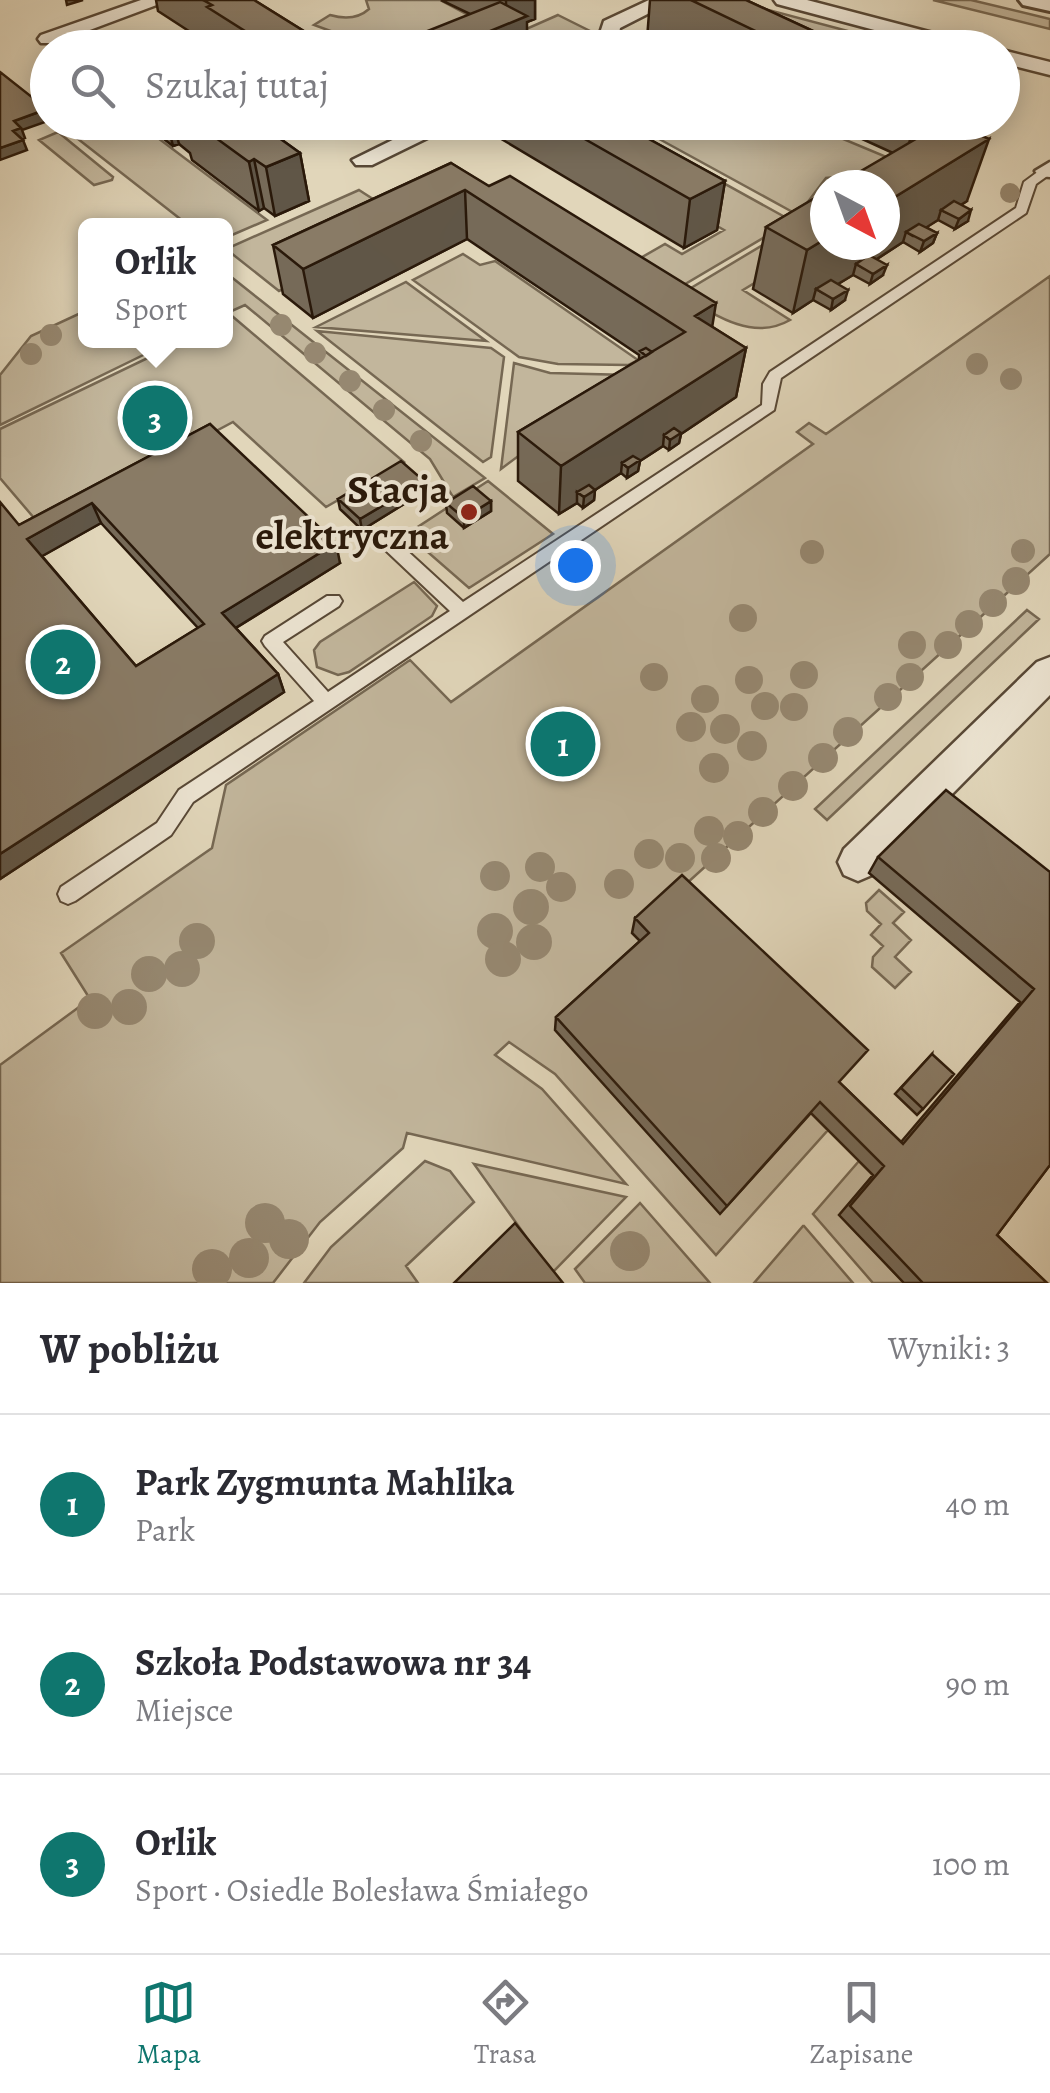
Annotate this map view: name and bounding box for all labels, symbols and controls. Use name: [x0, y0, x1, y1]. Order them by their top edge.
search box: [30, 30, 1020, 140]
icon: search: [65, 58, 120, 113]
text: Szukaj tutaj: [145, 59, 329, 111]
north arrow: [810, 170, 900, 260]
popup: [78, 218, 233, 348]
text: Orlik: [115, 235, 196, 287]
text: Sport: [115, 287, 187, 331]
pin: 3: [122, 380, 188, 456]
place label: Stacja elektryczna: [256, 462, 450, 563]
marker: Stacja elektryczna: [458, 501, 480, 523]
your location: [550, 540, 601, 591]
pin: 2: [30, 624, 96, 700]
pin: 1: [530, 706, 596, 782]
text: W pobliżu: [40, 1320, 219, 1377]
text: Wyniki: 3: [888, 1326, 1010, 1370]
text: Park Zygmunta Mahlika: [135, 1456, 515, 1508]
text: 1: [67, 1482, 78, 1526]
text: 40 m: [945, 1482, 1010, 1526]
text: Park: [135, 1508, 195, 1552]
text: Szkoła Podstawowa nr 34: [135, 1636, 531, 1688]
text: 2: [65, 1662, 80, 1706]
text: 90 m: [945, 1662, 1010, 1706]
text: Miejsce: [135, 1688, 233, 1732]
text: Orlik: [135, 1816, 217, 1868]
text: 3: [66, 1842, 79, 1886]
text: 100 m: [932, 1842, 1010, 1886]
text: Sport · Osiedle Bolesława Śmiałego: [135, 1868, 588, 1912]
tab: Mapa: [137, 1975, 201, 2073]
tab: Trasa: [474, 1975, 536, 2073]
tab: Zapisane: [810, 1975, 913, 2073]

